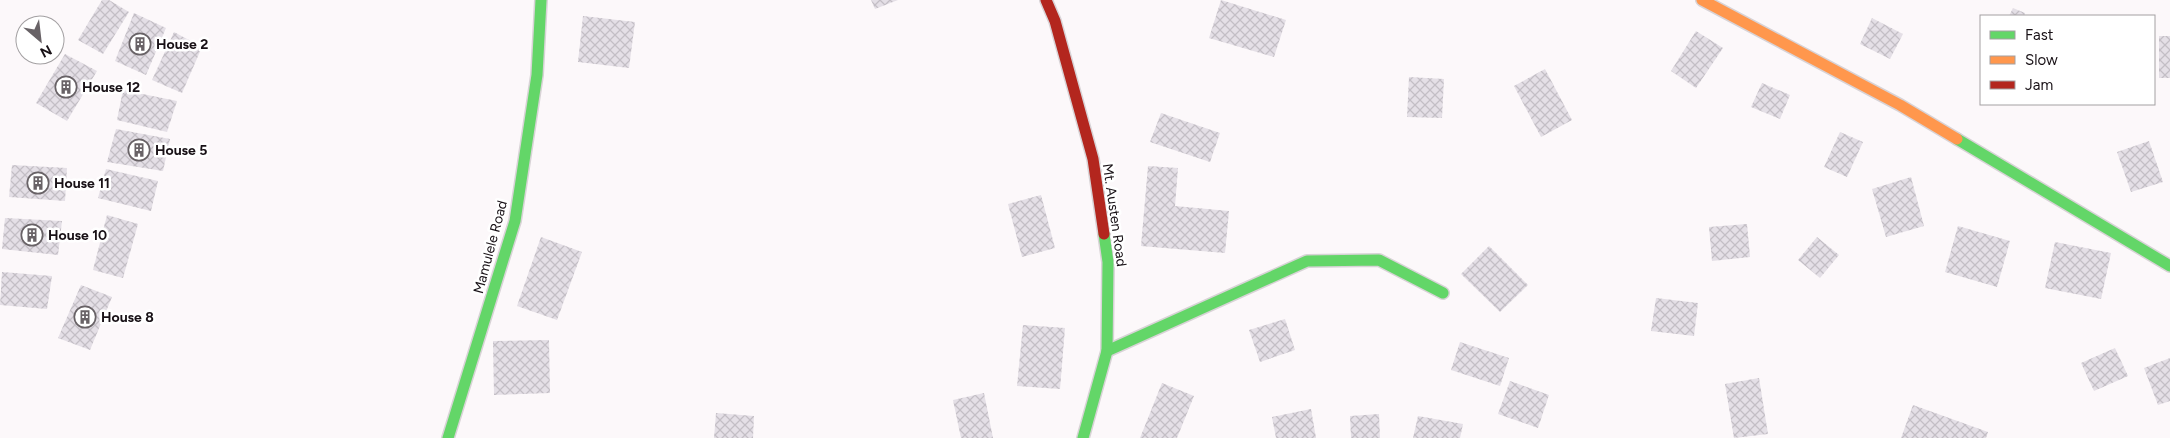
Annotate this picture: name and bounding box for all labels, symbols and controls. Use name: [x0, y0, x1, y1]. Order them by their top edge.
north arrow: [15, 15, 65, 65]
legend: [1980, 15, 2155, 105]
text: Fast: [2025, 26, 2054, 44]
building icon: House 2: [128, 32, 152, 56]
place label: House 2: [156, 36, 208, 53]
text: N: [37, 41, 55, 61]
text: Slow: [2025, 51, 2058, 69]
building icon: House 12: [54, 75, 78, 99]
text: Jam: [2025, 76, 2053, 94]
place label: House 12: [82, 79, 140, 96]
building icon: House 5: [127, 138, 151, 162]
place label: House 5: [155, 142, 207, 159]
street label: Mt. Austen Road: [1099, 163, 1130, 268]
building icon: House 11: [26, 171, 50, 195]
place label: House 11: [54, 175, 110, 192]
street label: Mamulele Road: [470, 199, 511, 296]
building icon: House 10: [20, 223, 44, 247]
place label: House 10: [48, 227, 107, 244]
building icon: House 8: [73, 305, 97, 329]
place label: House 8: [101, 309, 154, 326]

